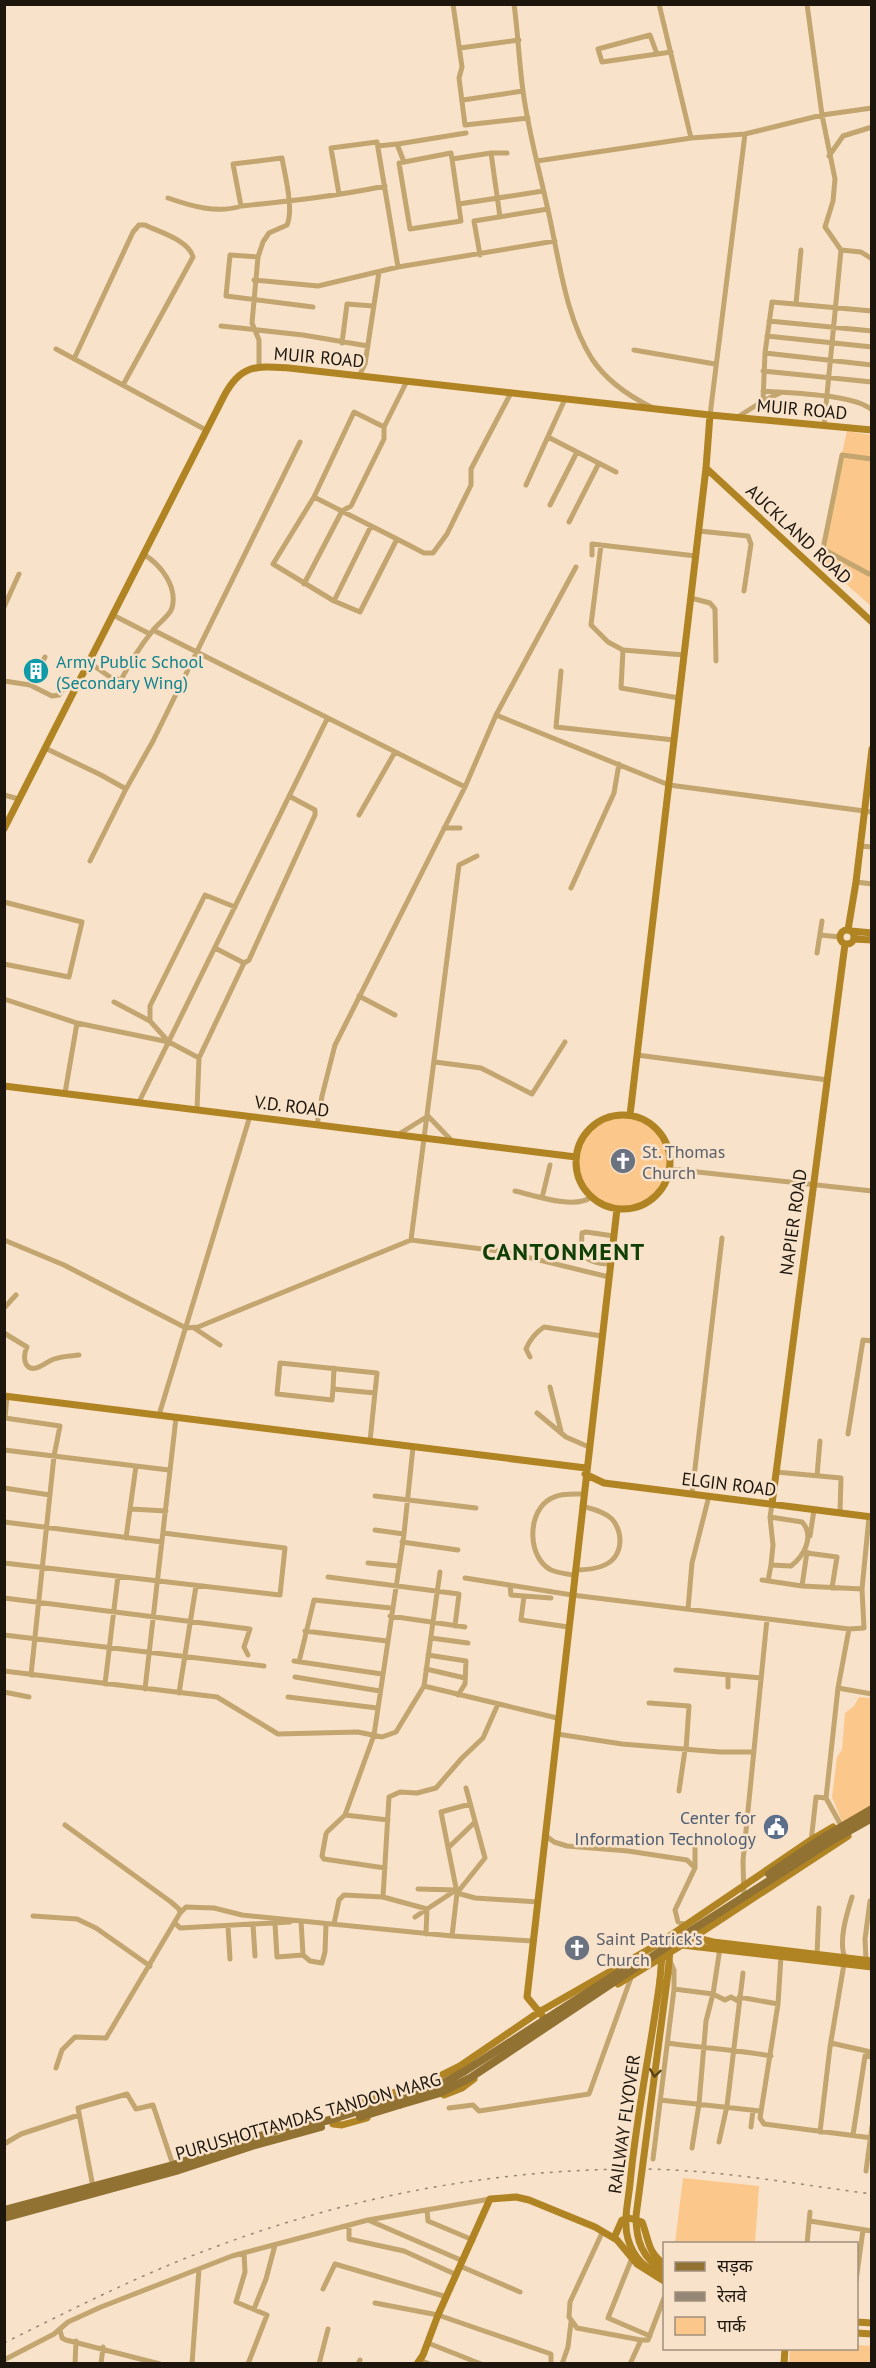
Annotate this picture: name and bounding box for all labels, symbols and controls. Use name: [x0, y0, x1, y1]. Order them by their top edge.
street label: MUIR ROAD: [273, 342, 365, 372]
street label: MUIR ROAD: [756, 394, 848, 424]
street label: AUCKLAND ROAD: [741, 479, 857, 589]
place label: Army Public School (Secondary Wing): [56, 650, 204, 694]
building icon: Army Public School (Secondary Wing): [21, 656, 51, 686]
street label: V.D. ROAD: [252, 1090, 331, 1122]
place label: St. Thomas Church: [642, 1140, 725, 1184]
church icon: St. Thomas Church: [608, 1146, 638, 1176]
street label: NAPIER ROAD: [774, 1167, 812, 1277]
district label: CANTONMENT: [482, 1236, 646, 1267]
street label: ELGIN ROAD: [680, 1467, 778, 1501]
place label: Center for Information Technology: [574, 1806, 757, 1850]
public building icon: Center for Information Technology: [761, 1812, 791, 1842]
place label: Saint Patrick's Church: [596, 1927, 703, 1971]
church icon: Saint Patrick's Church: [562, 1933, 592, 1963]
street label: RAILWAY FLYOVER: [603, 2053, 645, 2195]
street label: PURUSHOTTAMDAS TANDON MARG: [173, 2067, 443, 2165]
one-way arrow: [649, 2068, 661, 2077]
legend: [663, 2242, 858, 2350]
text: सड़क: [717, 2254, 754, 2277]
text: रेलवे: [716, 2284, 748, 2307]
text: पार्क: [717, 2314, 747, 2337]

